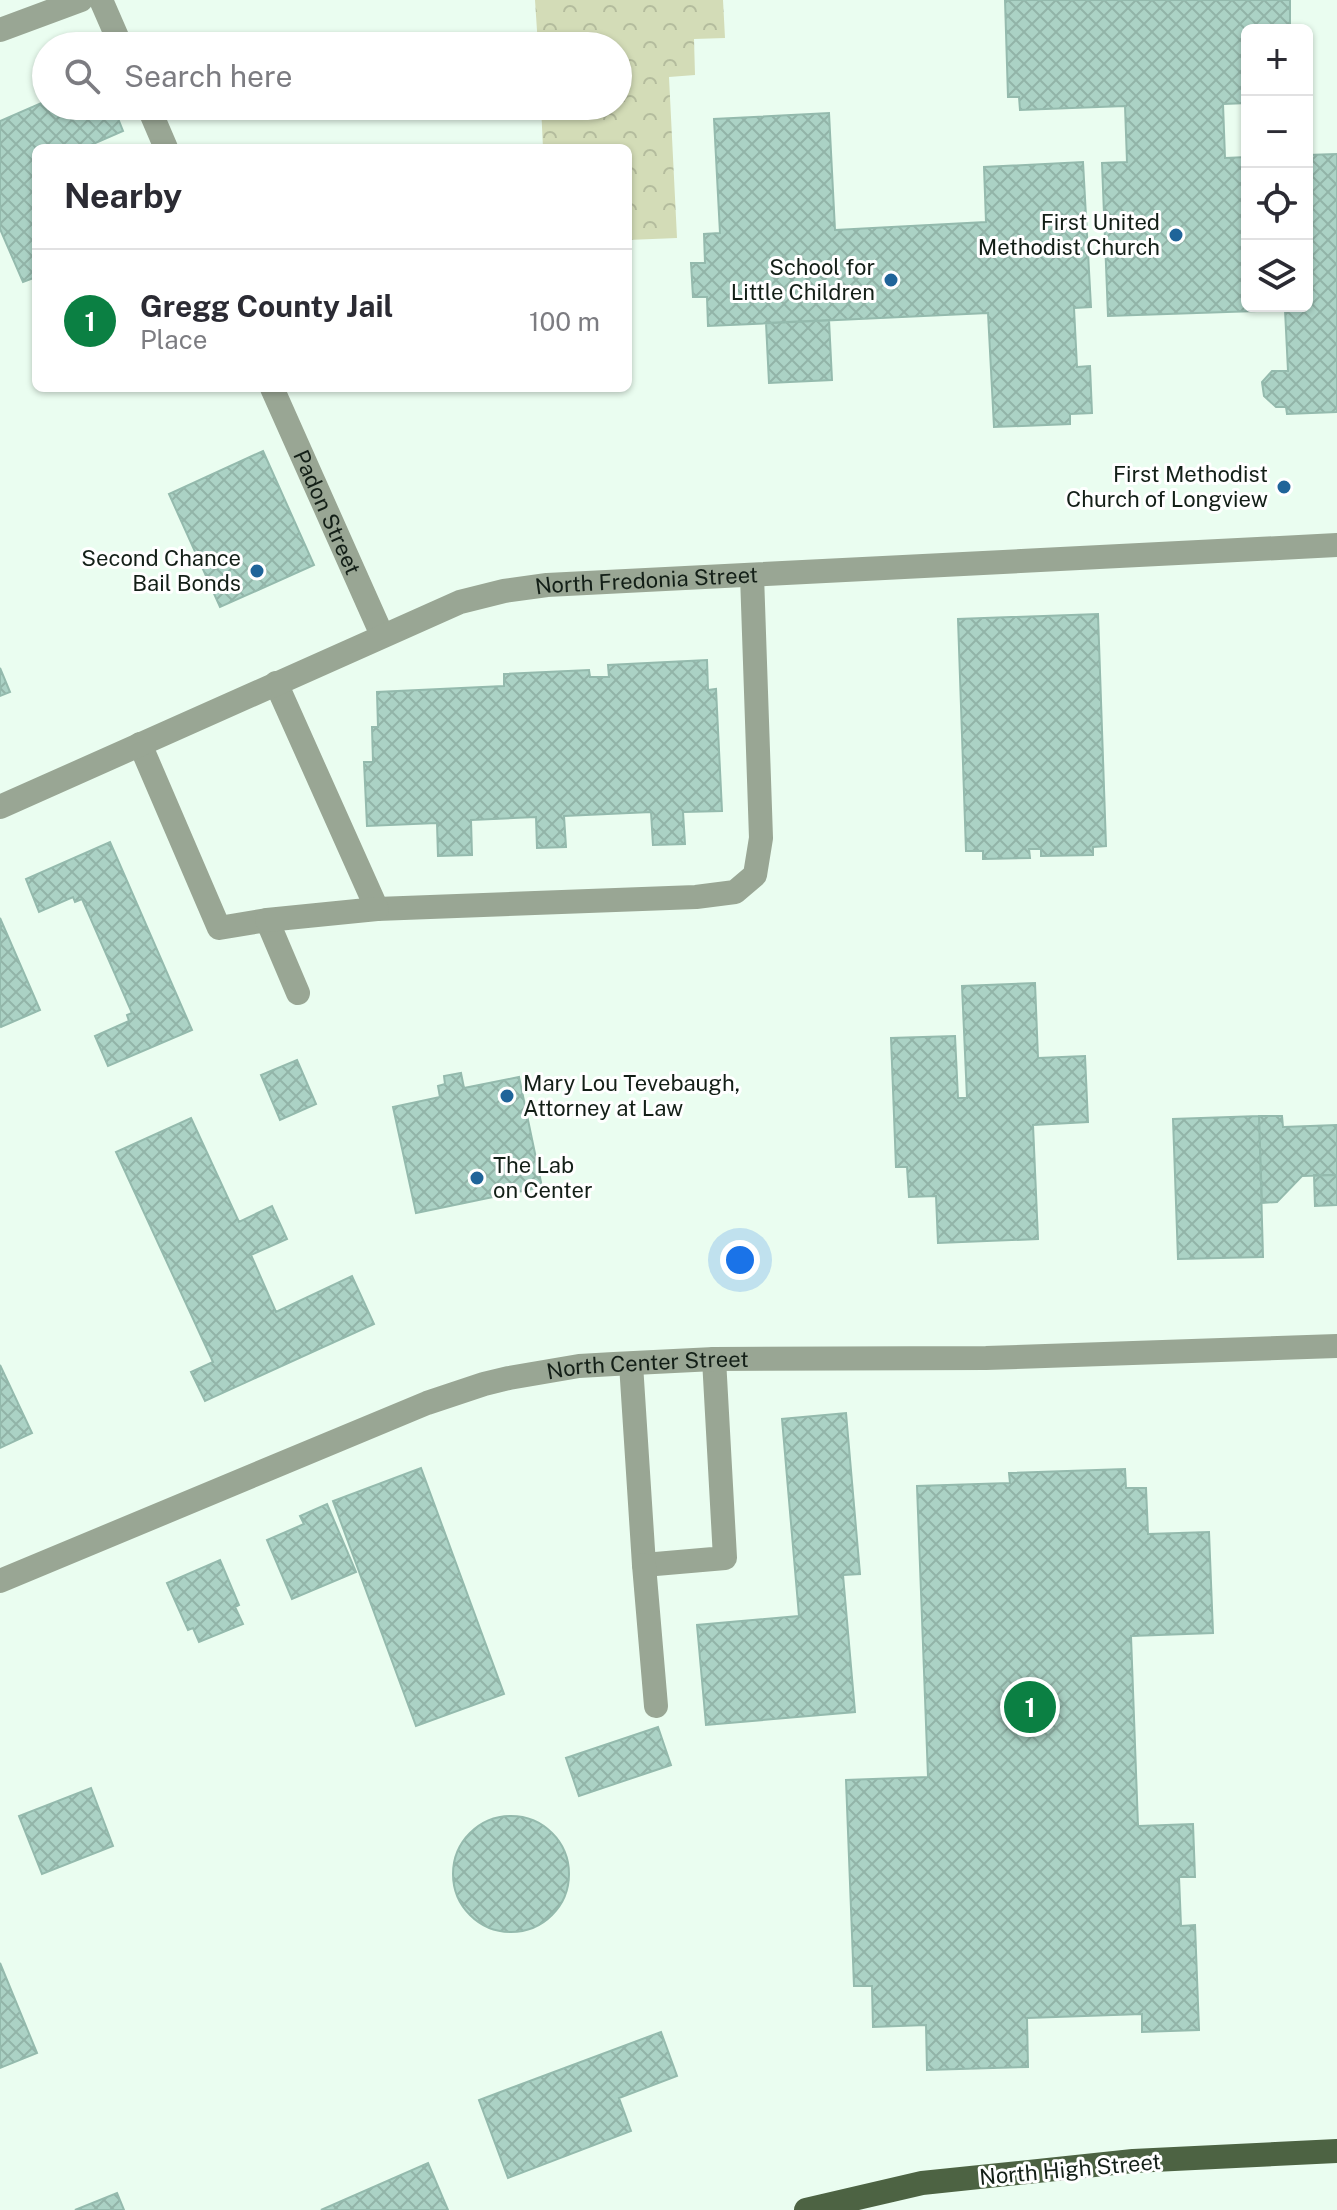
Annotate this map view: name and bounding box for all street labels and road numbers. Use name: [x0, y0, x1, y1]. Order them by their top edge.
street label: Padon Street: [288, 446, 366, 579]
street label: North Fredonia Street: [533, 561, 759, 600]
street label: North Center Street: [545, 1346, 749, 1384]
street label: North High Street: [978, 2148, 1162, 2190]

